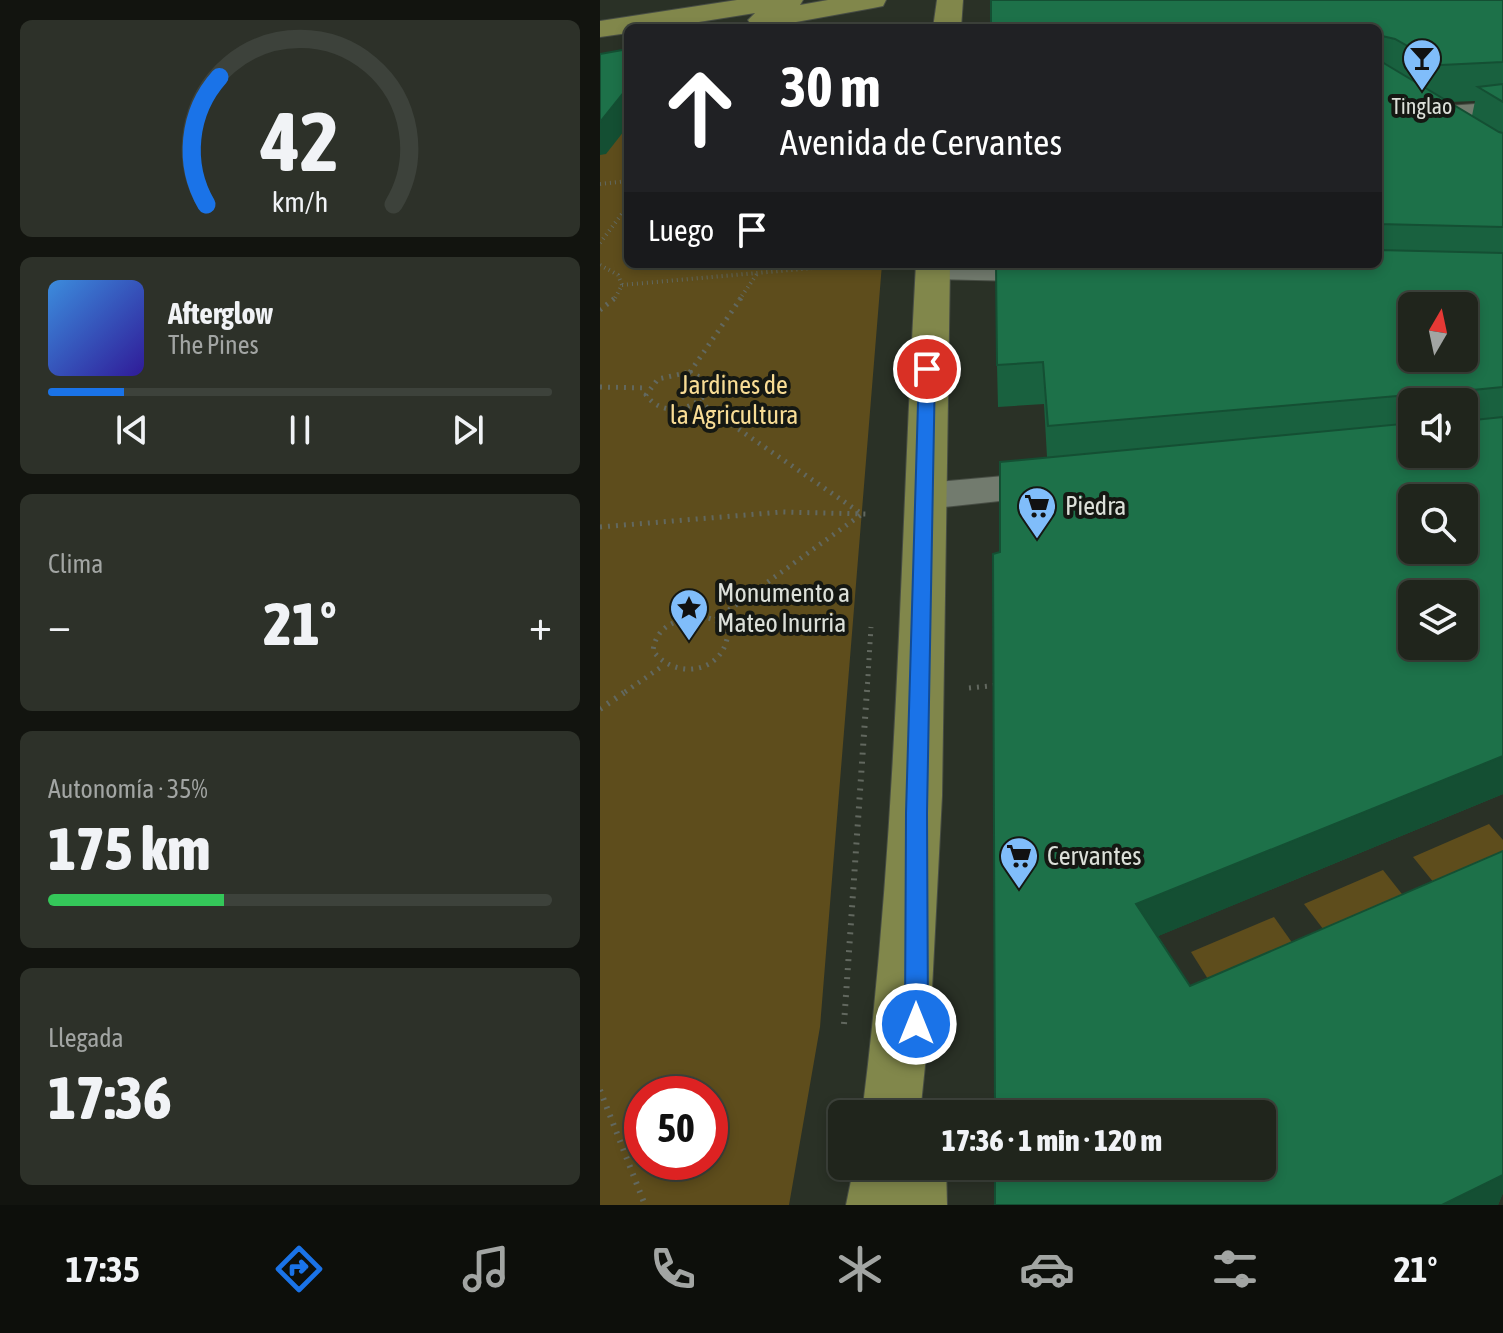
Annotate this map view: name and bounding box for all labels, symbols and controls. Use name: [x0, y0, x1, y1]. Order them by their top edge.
bar icon: Tinglao: [1401, 37, 1443, 92]
text: 30 m: [780, 55, 881, 119]
icon: ahead: [648, 56, 752, 160]
text: 42: [260, 92, 339, 188]
place label: Tinglao: [1392, 93, 1452, 119]
text: Avenida de Cervantes: [780, 121, 1062, 163]
text: km/h: [272, 185, 328, 218]
icon: arrive: [730, 208, 774, 252]
text: Luego: [648, 213, 714, 247]
north arrow: [1398, 292, 1478, 372]
map controls: [1398, 292, 1478, 660]
text: Afterglow: [168, 296, 273, 330]
text: The Pines: [168, 330, 259, 360]
pin: [893, 335, 961, 403]
icon: arrive: [905, 347, 949, 391]
park label: Jardines de la Agricultura: [670, 370, 798, 430]
button: sound: [1398, 388, 1478, 468]
icon: previous: [110, 408, 154, 452]
icon: pause: [278, 408, 322, 452]
icon: next: [446, 408, 490, 452]
button: search: [1398, 484, 1478, 564]
supermarket icon: Piedra: [1016, 485, 1058, 540]
place label: Piedra: [1065, 491, 1126, 521]
text: Clima: [48, 549, 103, 579]
place label: Monumento a Mateo Inurria: [717, 578, 850, 638]
button: layers: [1398, 580, 1478, 660]
place icon: Monumento a Mateo Inurria: [668, 587, 710, 642]
text: 21°: [264, 589, 336, 658]
text: −: [48, 599, 71, 649]
text: +: [529, 599, 552, 649]
text: Autonomía · 35%: [48, 774, 208, 804]
text: 175 km: [48, 814, 210, 883]
supermarket icon: Cervantes: [998, 835, 1040, 890]
place label: Cervantes: [1047, 841, 1142, 871]
position arrow: [874, 982, 958, 1066]
text: Llegada: [48, 1023, 124, 1053]
text: 17:36: [48, 1063, 171, 1132]
speed limit sign: 50: [624, 1076, 728, 1180]
text: 17:36 · 1 min · 120 m: [942, 1123, 1162, 1157]
icon: directions: [271, 1241, 327, 1297]
icon: music: [458, 1241, 514, 1297]
icon: phone: [645, 1241, 701, 1297]
icon: climate: [832, 1241, 888, 1297]
icon: car: [1019, 1241, 1075, 1297]
icon: filters: [1207, 1241, 1263, 1297]
text: 17:35: [66, 1248, 140, 1290]
text: 21°: [1394, 1248, 1437, 1290]

